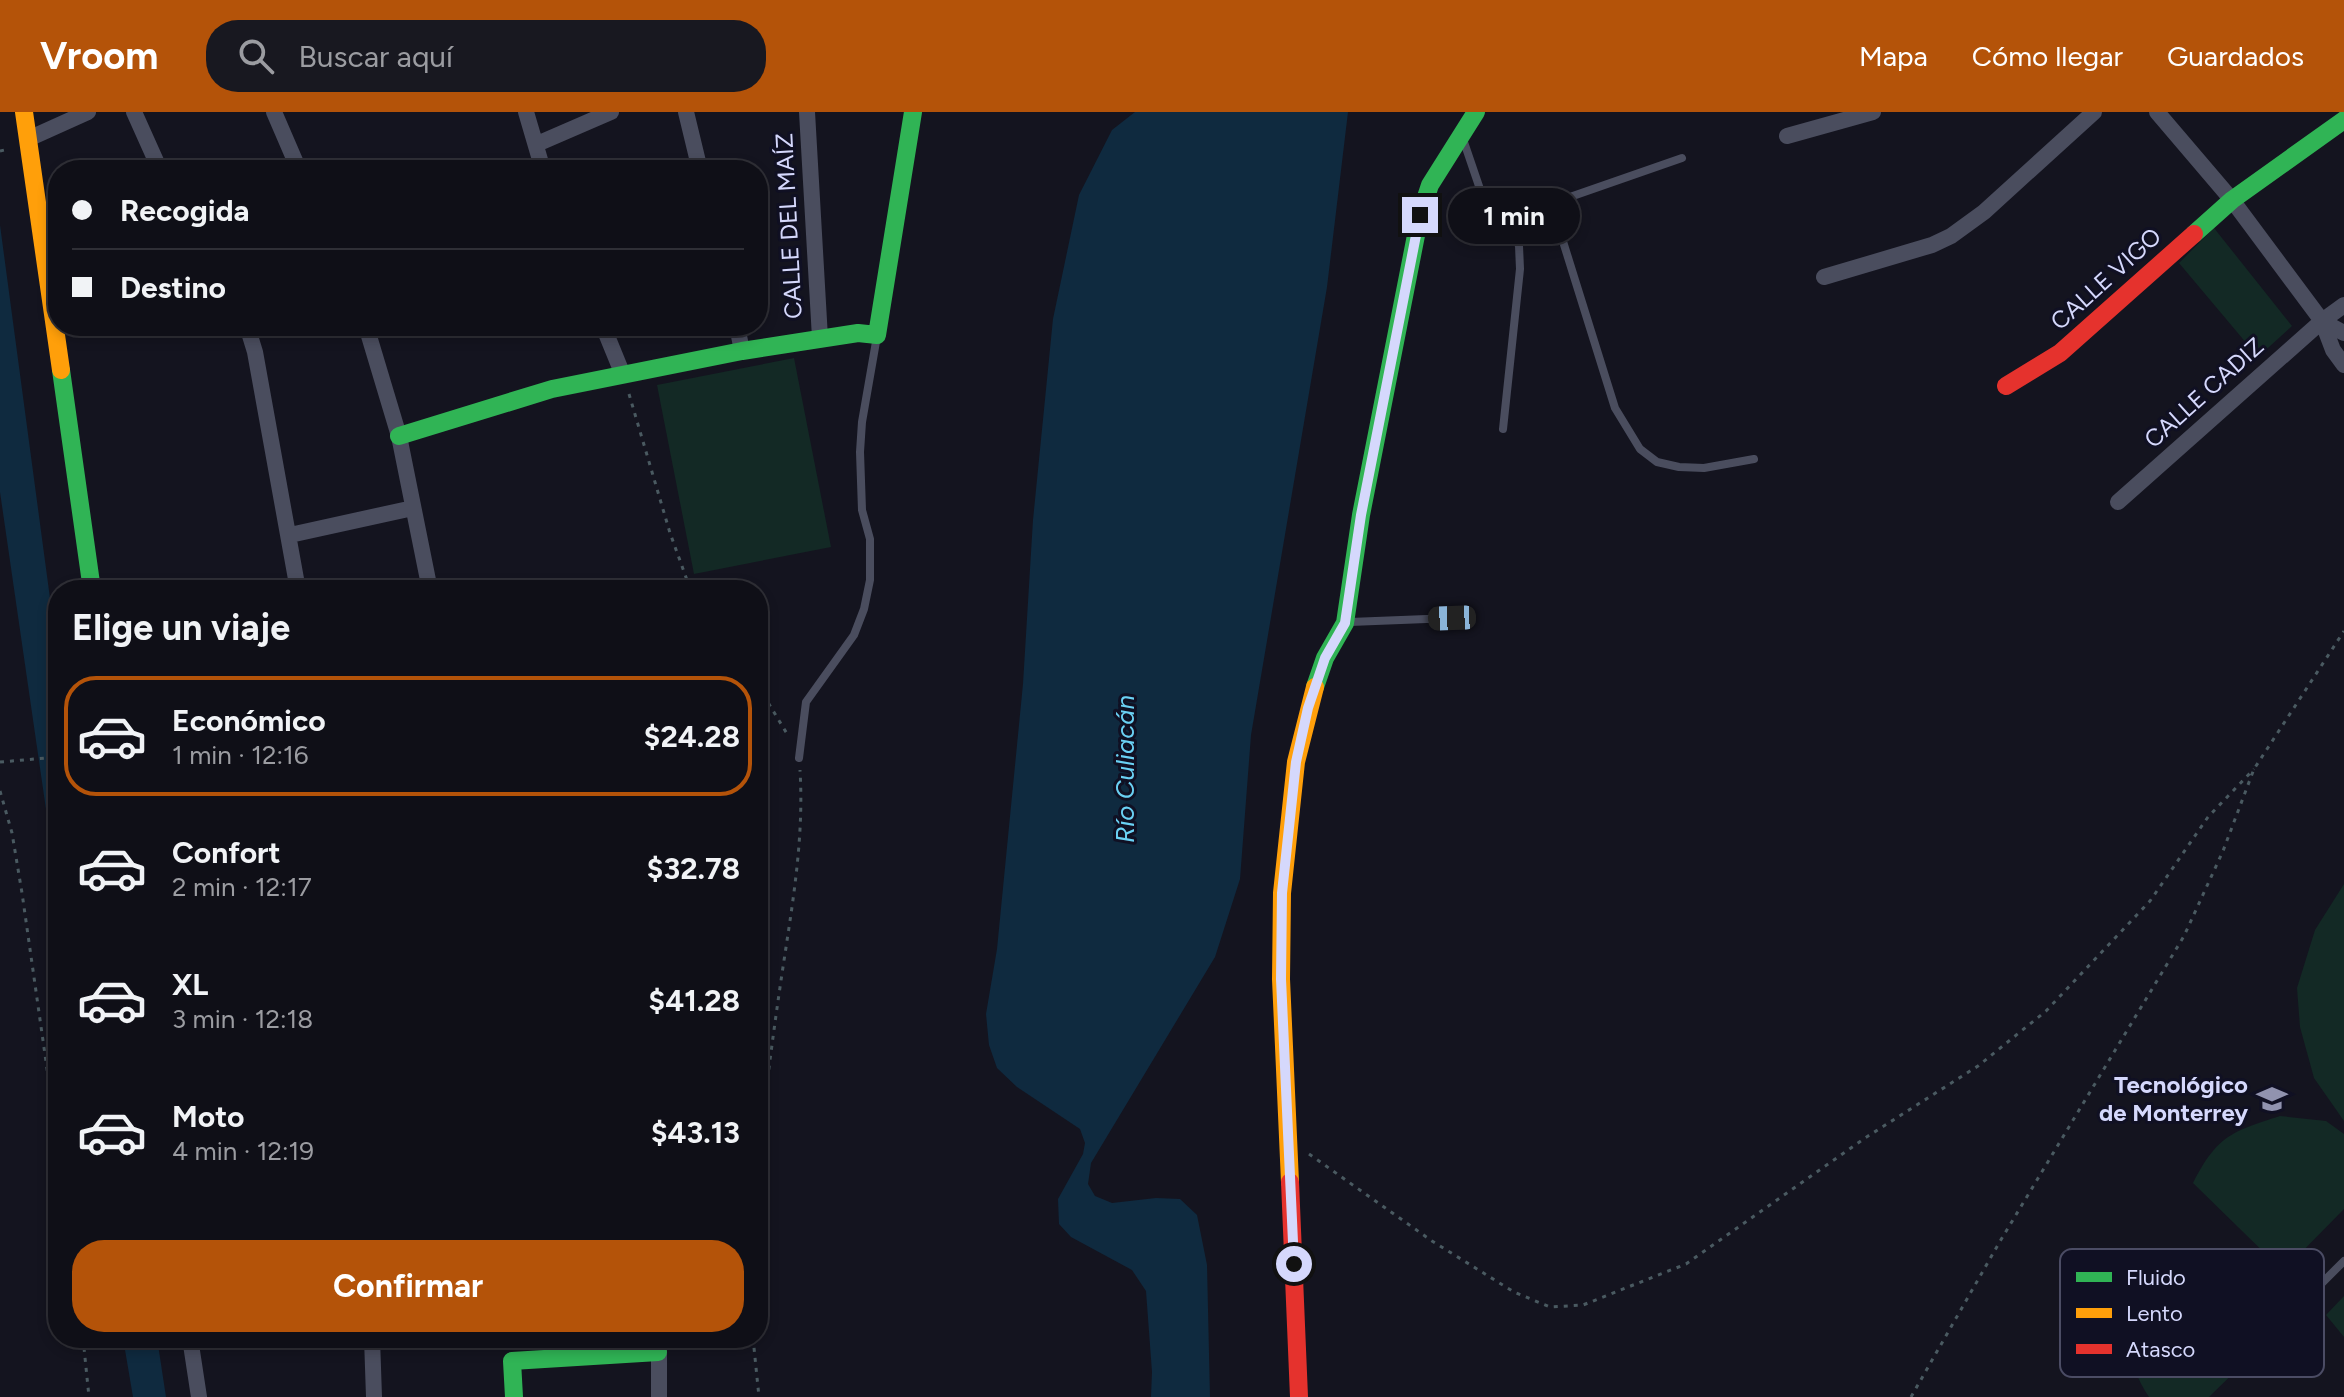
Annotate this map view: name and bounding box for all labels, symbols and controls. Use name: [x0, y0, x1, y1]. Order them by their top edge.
search box: [206, 20, 766, 92]
text: Vroom: [40, 33, 158, 79]
icon: search: [234, 34, 278, 78]
text: Buscar aquí: [298, 38, 453, 75]
text: Mapa: [1859, 39, 1928, 73]
text: Cómo llegar: [1972, 39, 2123, 73]
text: Guardados: [2167, 39, 2304, 73]
street label: CALLE DEL MAÍZ: [769, 132, 808, 320]
callout: 1 min: [1448, 187, 1580, 243]
text: Recogida: [120, 192, 250, 229]
route end: [1402, 197, 1438, 233]
text: 1 min: [1483, 200, 1545, 232]
street label: CALLE VIGO: [2044, 221, 2167, 336]
text: Destino: [120, 269, 226, 306]
street label: CALLE CADIZ: [2138, 331, 2269, 454]
car: [1428, 605, 1476, 631]
text: Elige un viaje: [72, 606, 290, 649]
water label: Río Culiacán: [1109, 695, 1141, 843]
icon: car: [76, 700, 148, 772]
text: Económico: [172, 702, 326, 739]
text: $24.28: [644, 718, 740, 755]
text: 1 min · 12:16: [172, 739, 309, 771]
icon: car: [76, 832, 148, 904]
text: Confort: [172, 834, 281, 871]
text: $32.78: [647, 850, 740, 887]
text: 2 min · 12:17: [172, 871, 312, 903]
icon: car: [76, 964, 148, 1036]
text: XL: [172, 966, 208, 1003]
text: $41.28: [649, 982, 740, 1019]
text: 3 min · 12:18: [172, 1003, 313, 1035]
place label: Tecnológico de Monterrey: [2099, 1070, 2248, 1127]
school or university icon: Tecnológico de Monterrey: [2255, 1082, 2289, 1116]
icon: car: [76, 1096, 148, 1168]
text: Moto: [172, 1098, 244, 1135]
text: $43.13: [651, 1114, 740, 1151]
text: 4 min · 12:19: [172, 1135, 314, 1167]
button: Confirmar: [72, 1240, 744, 1332]
route start: [1276, 1246, 1312, 1282]
legend: [2060, 1249, 2324, 1377]
text: Fluido: [2126, 1264, 2186, 1291]
text: Lento: [2126, 1300, 2183, 1327]
text: Atasco: [2126, 1336, 2195, 1363]

